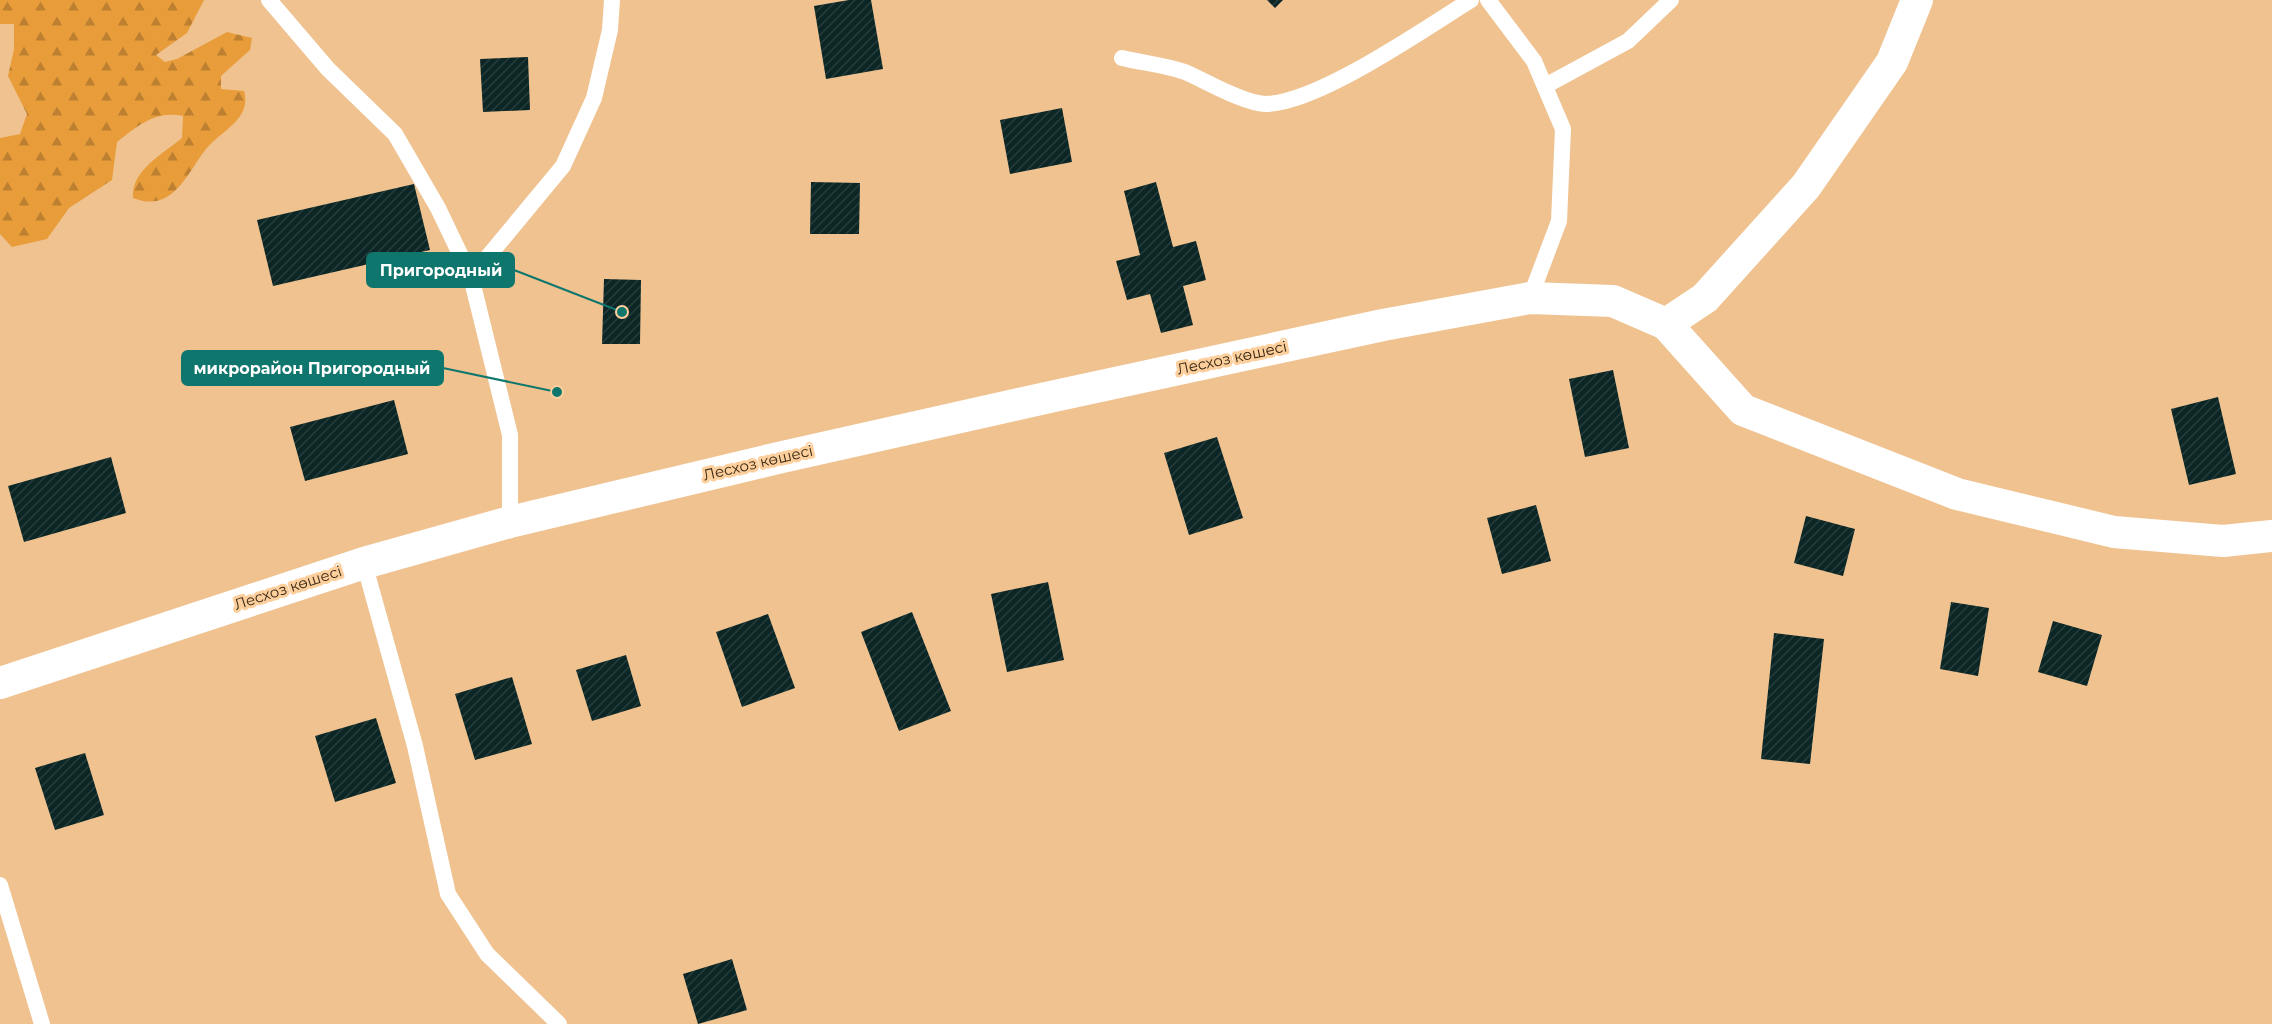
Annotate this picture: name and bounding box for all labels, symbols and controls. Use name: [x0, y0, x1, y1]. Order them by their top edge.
callout: Пригородный: [367, 253, 514, 287]
text: Пригородный: [380, 261, 502, 280]
street label: Лесхоз көшесі: [1175, 337, 1289, 378]
callout: микрорайон Пригородный: [182, 351, 443, 385]
text: микрорайон Пригородный: [194, 359, 430, 378]
street label: Лесхоз көшесі: [701, 441, 815, 484]
street label: Лесхоз көшесі: [232, 561, 344, 614]

